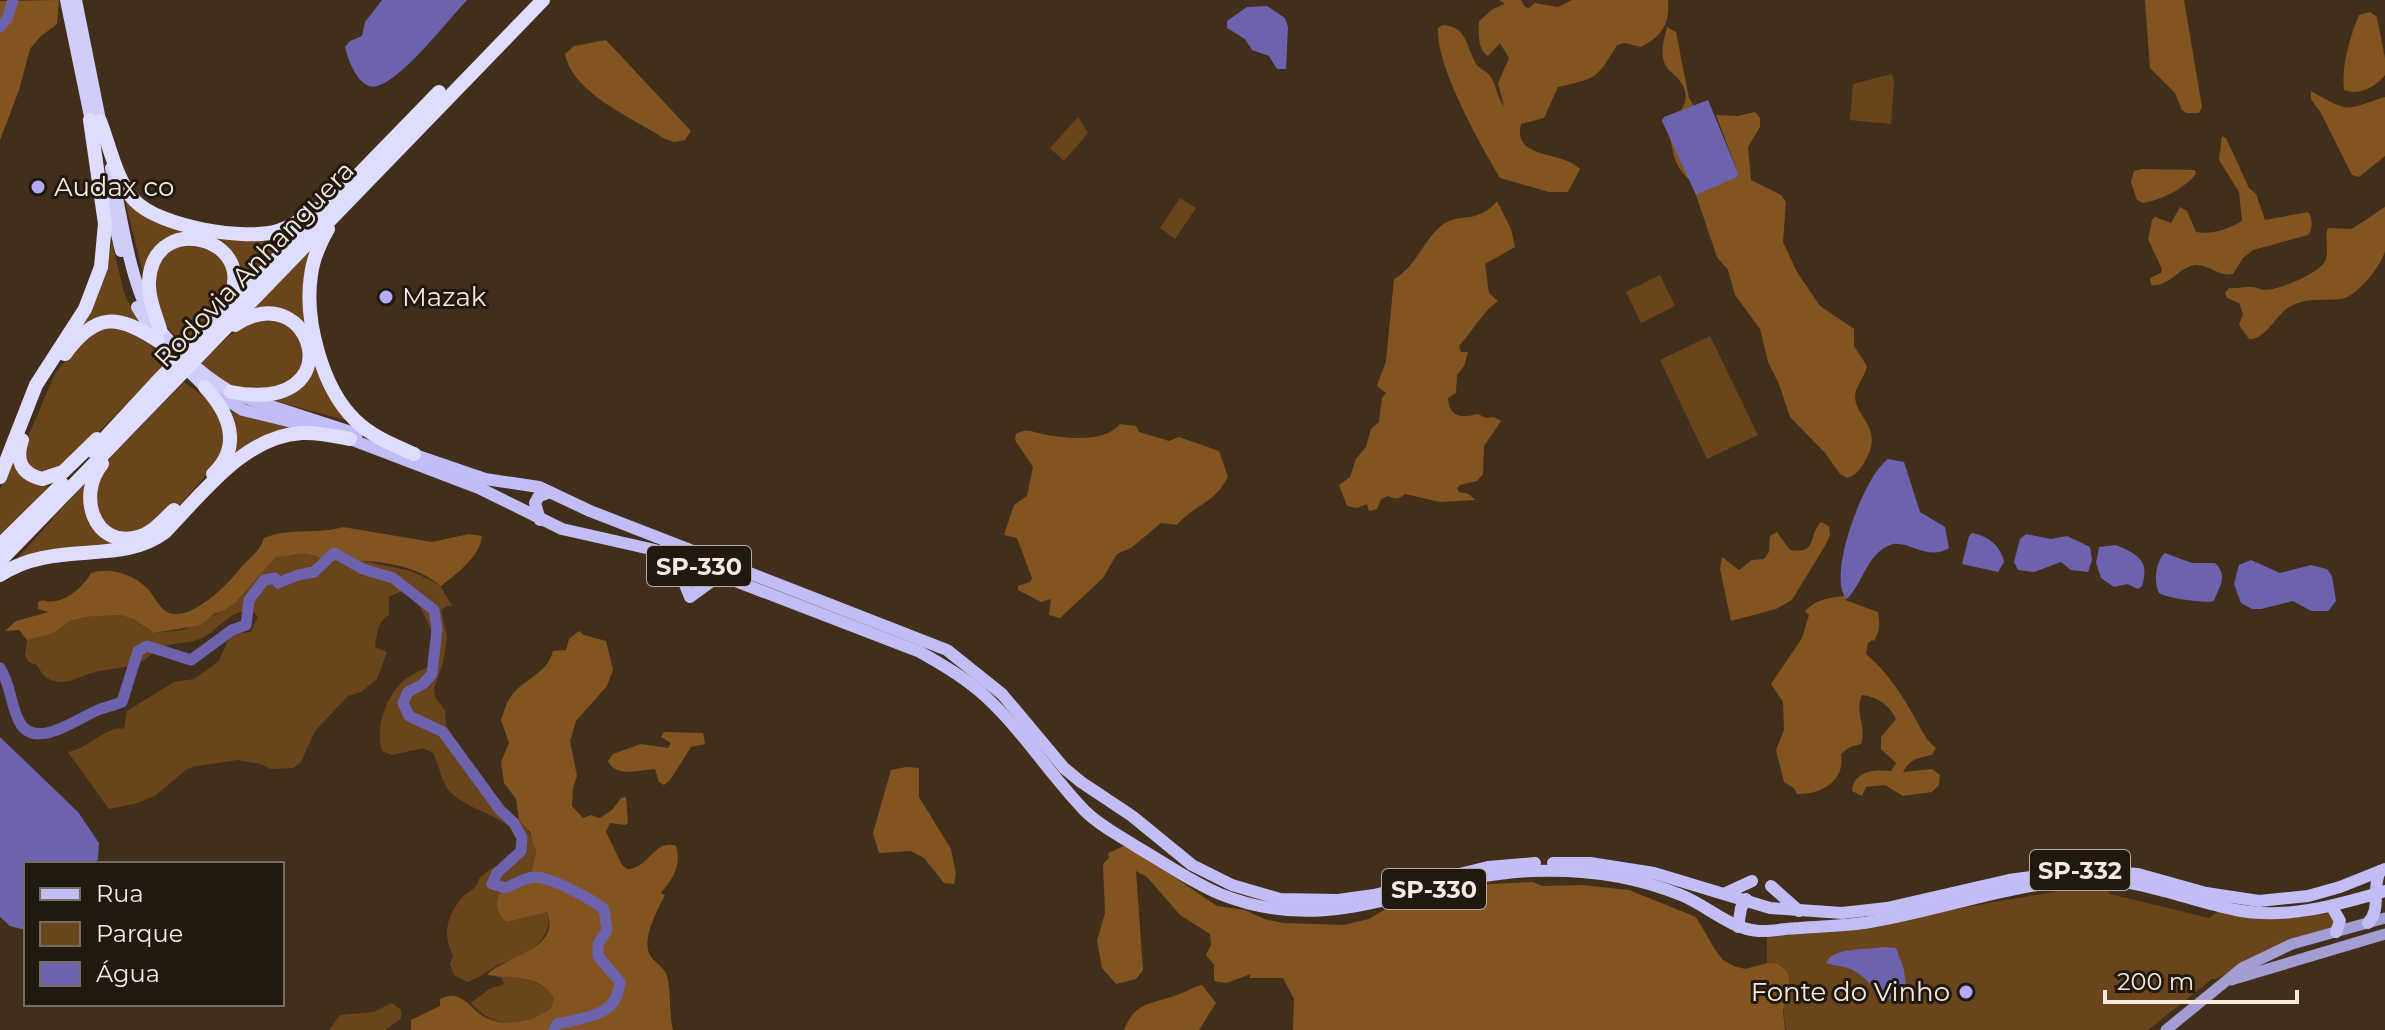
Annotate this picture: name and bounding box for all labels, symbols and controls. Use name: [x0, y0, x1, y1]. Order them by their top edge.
street label: Rodovia Anhanguera: [147, 154, 361, 374]
place label: Audax co: [54, 171, 174, 203]
marker: Audax co: [29, 178, 47, 196]
place label: Mazak: [402, 281, 487, 313]
marker: Mazak: [377, 288, 395, 306]
road number: SP-330: [647, 546, 751, 586]
road number: SP-332: [2030, 850, 2130, 890]
legend: [24, 862, 284, 1006]
road number: SP-330: [1382, 869, 1486, 909]
text: Rua: [96, 879, 144, 908]
text: Parque: [96, 919, 183, 948]
scale bar: [2105, 954, 2297, 1004]
text: Água: [96, 959, 160, 988]
text: 200 m: [2117, 967, 2194, 996]
place label: Fonte do Vinho: [1751, 976, 1950, 1008]
marker: Fonte do Vinho: [1957, 983, 1975, 1001]

